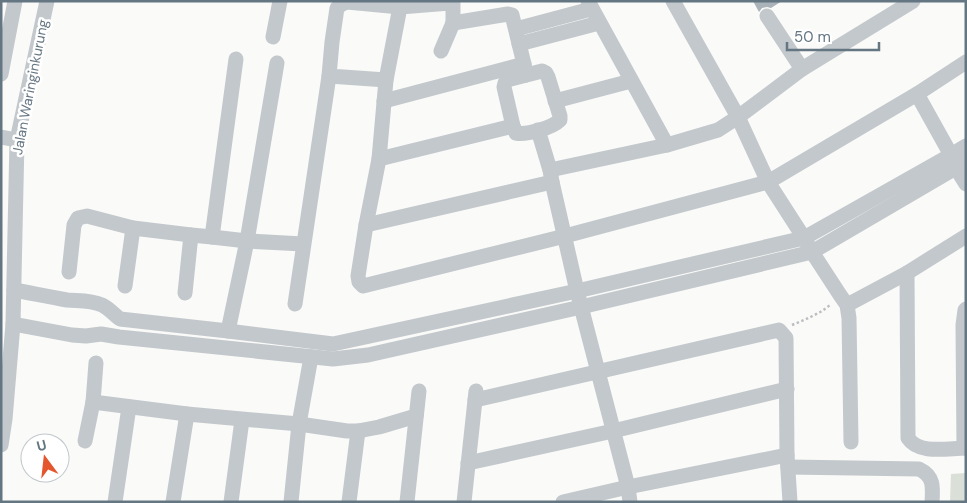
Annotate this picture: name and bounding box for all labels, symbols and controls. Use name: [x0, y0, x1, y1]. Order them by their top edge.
street label: Jalan Waringinkurung: [8, 18, 52, 156]
scale bar: [787, 20, 880, 52]
text: 50 m: [794, 27, 831, 47]
north arrow: [20, 433, 70, 483]
text: U: [35, 436, 49, 455]

